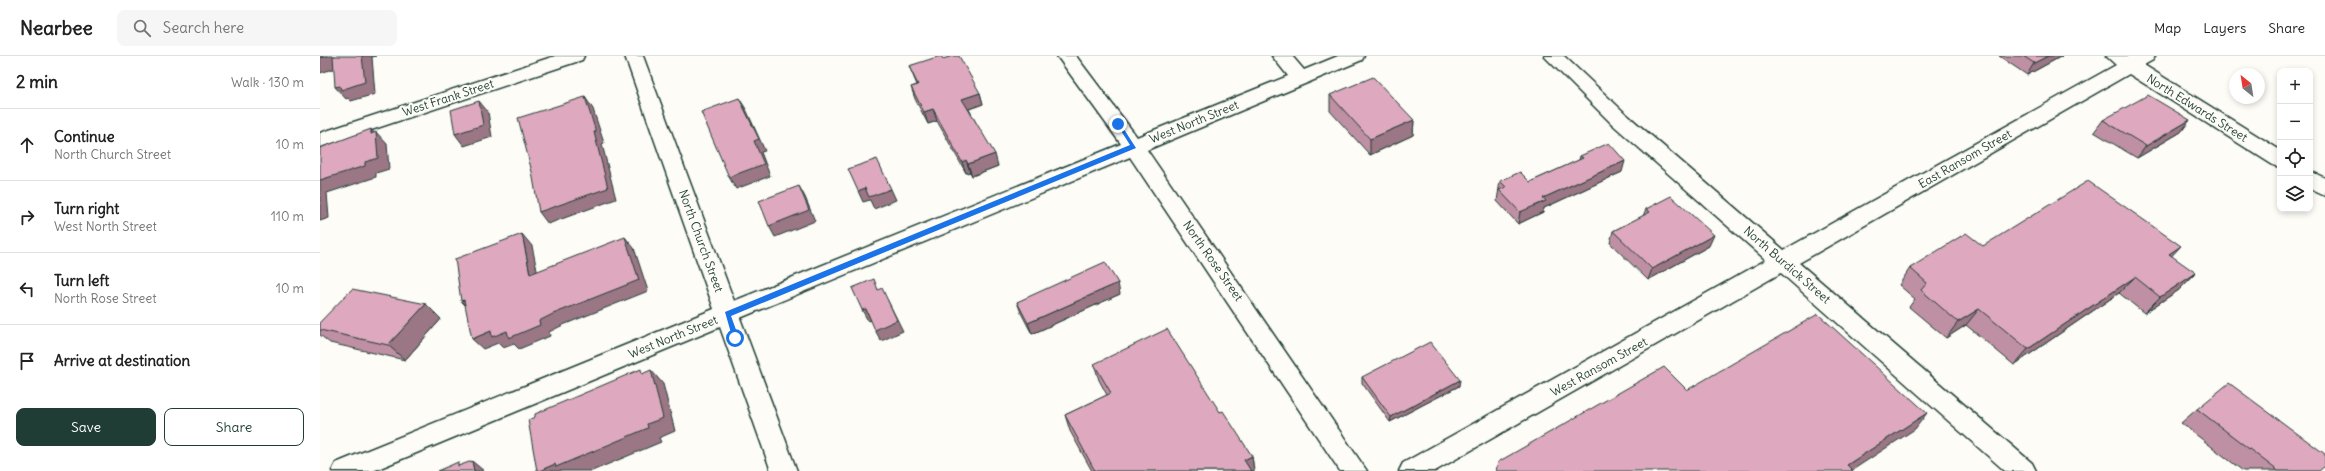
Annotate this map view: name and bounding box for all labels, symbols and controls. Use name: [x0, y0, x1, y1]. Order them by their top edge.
search box: [117, 10, 397, 46]
text: Nearbee: [20, 16, 93, 40]
icon: search: [131, 17, 153, 39]
text: Search here: [163, 18, 244, 37]
text: Map: [2154, 19, 2181, 37]
text: Layers: [2203, 19, 2246, 37]
text: Share: [2268, 19, 2305, 37]
north arrow: [2229, 68, 2265, 104]
map controls: [2277, 68, 2313, 212]
button: +: [2277, 68, 2313, 104]
street label: North Edwards Street: [2144, 70, 2250, 145]
text: 2 min: [16, 71, 58, 93]
text: Walk · 130 m: [231, 74, 304, 91]
street label: West Frank Street: [400, 76, 495, 119]
street label: West North Street: [1147, 97, 1241, 146]
button: −: [2277, 104, 2313, 140]
route end: [1109, 115, 1127, 133]
street label: East Ransom Street: [1915, 126, 2014, 191]
text: Continue: [54, 127, 115, 146]
icon: ahead: [16, 134, 38, 156]
text: 10 m: [276, 136, 304, 153]
button: locate: [2277, 140, 2313, 176]
text: North Church Street: [54, 146, 171, 163]
button: layers: [2277, 176, 2313, 212]
street label: North Church Street: [676, 187, 727, 294]
text: Turn right: [54, 199, 119, 218]
icon: right: [16, 206, 38, 228]
text: 110 m: [271, 208, 304, 225]
text: West North Street: [54, 218, 157, 235]
street label: North Rose Street: [1180, 218, 1247, 304]
street label: North Burdick Street: [1741, 223, 1834, 306]
text: Turn left: [54, 271, 109, 290]
icon: left: [16, 278, 38, 300]
text: 10 m: [276, 280, 304, 297]
text: North Rose Street: [54, 290, 157, 307]
street label: West North Street: [626, 312, 720, 361]
route start: [726, 329, 744, 347]
street label: West Ransom Street: [1548, 334, 1650, 399]
icon: arrive: [16, 350, 38, 372]
text: Arrive at destination: [54, 351, 190, 370]
button: Save: [16, 408, 156, 446]
button: Share: [164, 408, 304, 446]

